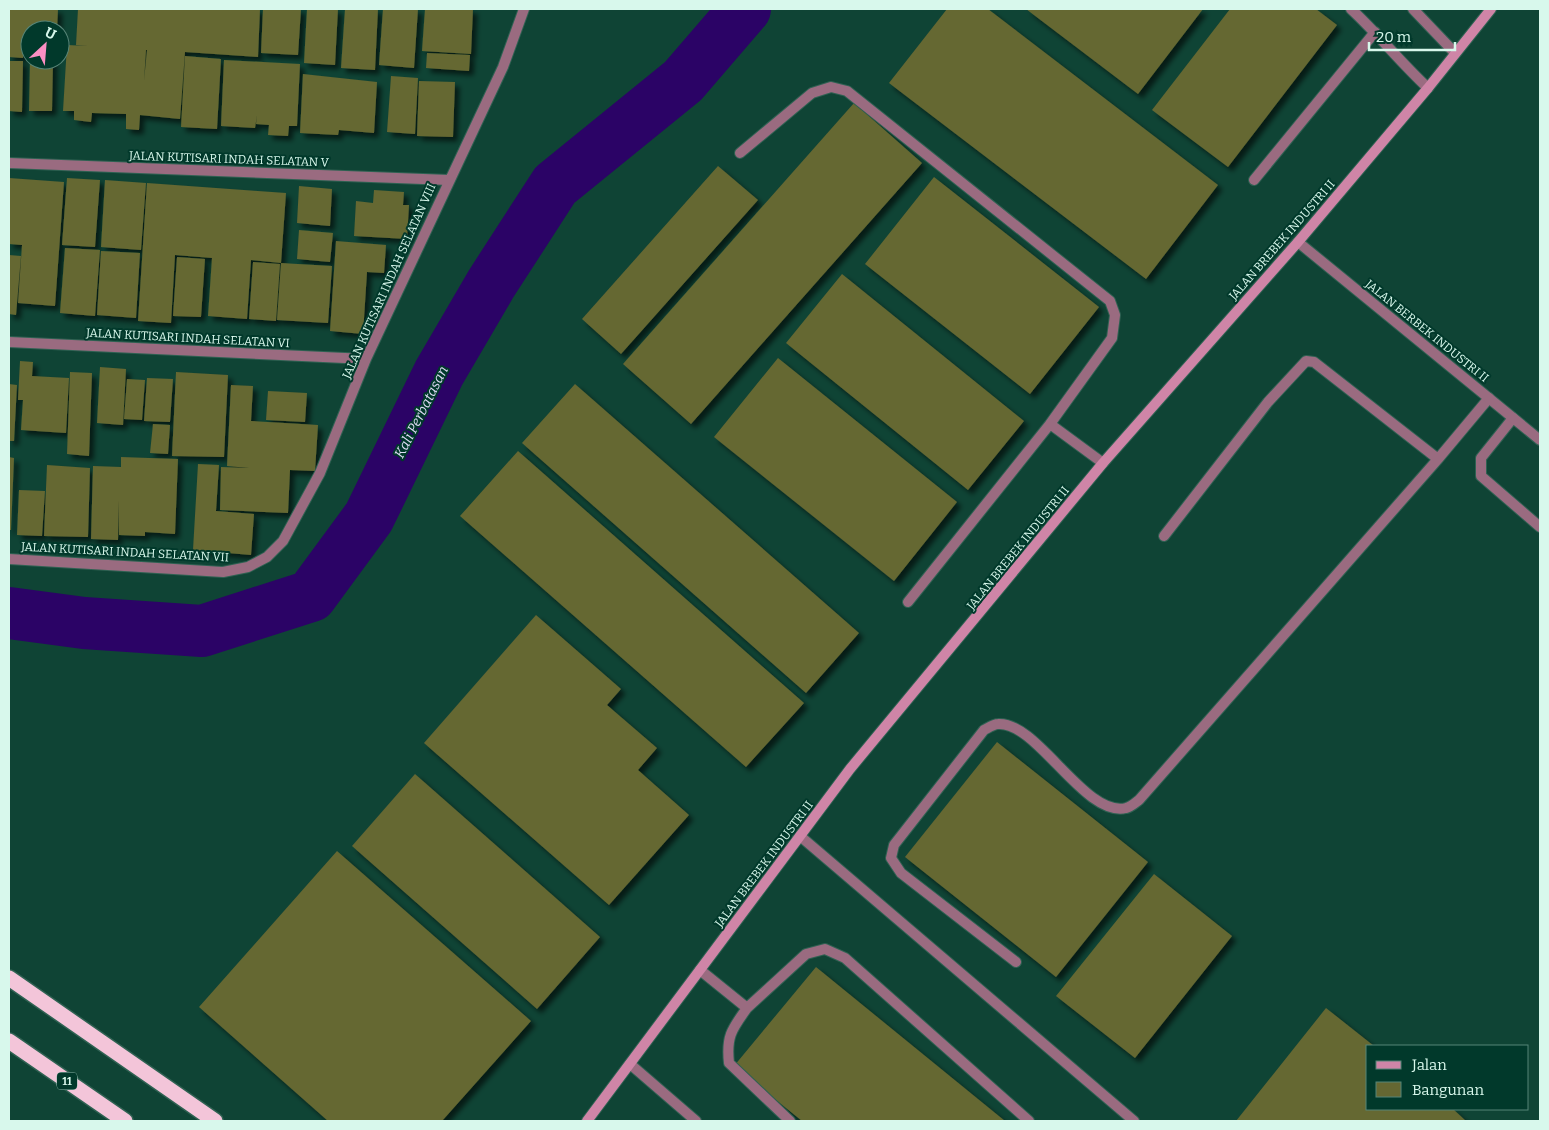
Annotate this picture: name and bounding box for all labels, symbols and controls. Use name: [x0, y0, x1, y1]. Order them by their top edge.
north arrow: [20, 20, 70, 70]
scale bar: [1369, 20, 1455, 52]
text: U: [42, 24, 59, 44]
text: 20 m: [1376, 28, 1412, 46]
street label: JALAN KUTISARI INDAH SELATAN V: [128, 148, 330, 170]
street label: JALAN BREBEK INDUSTRI II: [1225, 177, 1338, 304]
street label: JALAN KUTISARI INDAH SELATAN VIII: [339, 181, 439, 382]
street label: JALAN BERBEK INDUSTRI II: [1362, 276, 1491, 385]
street label: JALAN KUTISARI INDAH SELATAN VI: [85, 326, 290, 350]
water label: Kali Perbatasan: [391, 363, 452, 461]
street label: JALAN BREBEK INDUSTRI II: [963, 484, 1072, 613]
street label: JALAN KUTISARI INDAH SELATAN VII: [20, 540, 229, 564]
street label: JALAN BREBEK INDUSTRI II: [711, 798, 816, 931]
legend: [1366, 1045, 1529, 1110]
text: Jalan: [1411, 1056, 1447, 1074]
road number: 11: [57, 1072, 77, 1090]
text: Bangunan: [1412, 1081, 1484, 1099]

